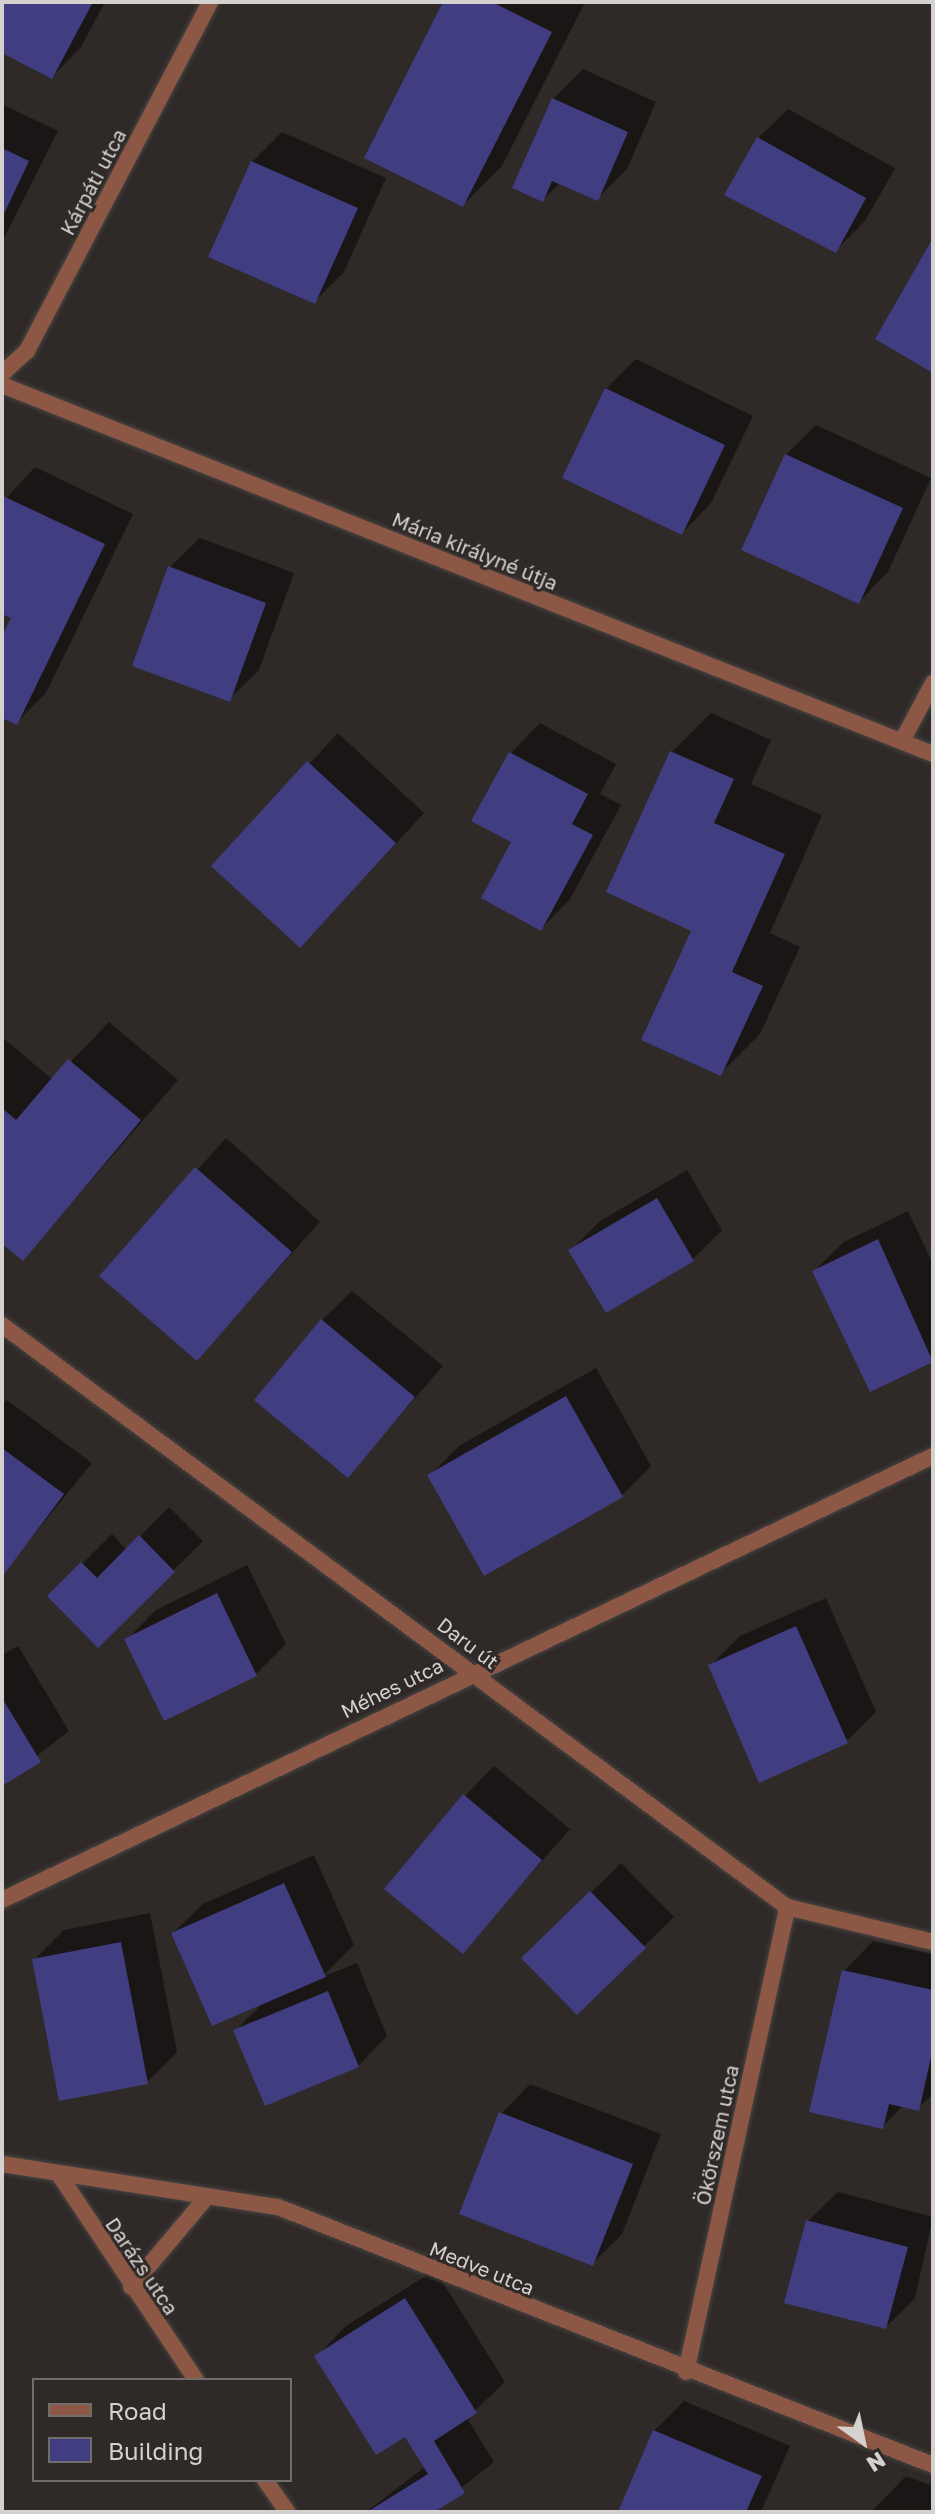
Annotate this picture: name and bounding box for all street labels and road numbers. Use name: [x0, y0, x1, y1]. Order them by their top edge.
street label: Kárpáti utca: [55, 125, 131, 239]
street label: Mária királyné útja: [389, 507, 561, 595]
street label: Daru út: [433, 1612, 503, 1674]
street label: Méhes utca: [337, 1653, 447, 1723]
street label: Ökörszem utca: [690, 2063, 744, 2207]
street label: Darázs utca: [101, 2213, 183, 2319]
street label: Medve utca: [426, 2236, 538, 2300]

